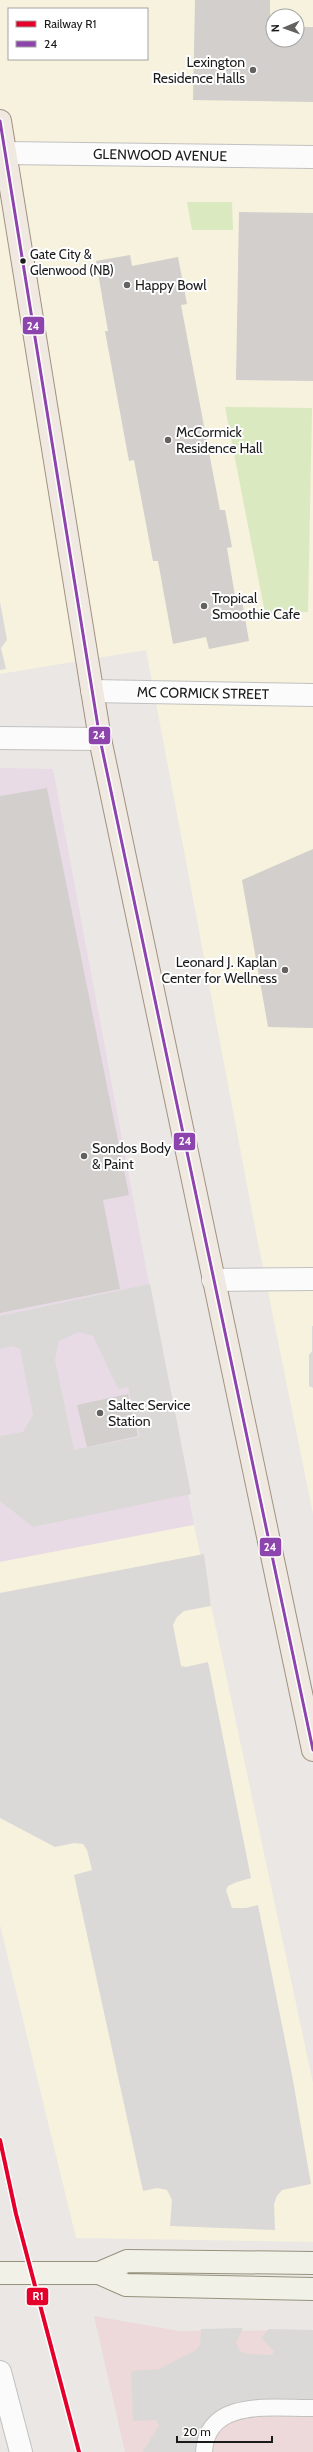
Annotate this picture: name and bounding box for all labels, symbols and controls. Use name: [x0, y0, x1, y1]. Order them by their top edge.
legend: [8, 8, 148, 60]
north arrow: [265, 8, 305, 48]
text: Railway R1: [44, 16, 96, 31]
text: N: [268, 24, 282, 32]
text: 24: [44, 36, 57, 51]
place label: Lexington Residence Halls: [153, 53, 245, 87]
marker: Lexington Residence Halls: [248, 65, 258, 75]
street label: GLENWOOD AVENUE: [93, 145, 227, 165]
place label: Gate City & Glenwood (NB): [30, 246, 114, 278]
marker: Gate City & Glenwood (NB): [18, 256, 28, 266]
place label: Happy Bowl: [135, 276, 207, 294]
marker: Happy Bowl: [122, 280, 132, 290]
line badge: 24: [22, 316, 45, 335]
text: 24: [27, 319, 39, 333]
place label: McCormick Residence Hall: [176, 423, 263, 457]
marker: McCormick Residence Hall: [163, 435, 173, 445]
place label: Tropical Smoothie Cafe: [212, 589, 300, 623]
marker: Tropical Smoothie Cafe: [199, 601, 209, 611]
street label: MC CORMICK STREET: [137, 683, 270, 703]
line badge: 24: [88, 726, 111, 745]
text: 24: [93, 728, 105, 742]
place label: Leonard J. Kaplan Center for Wellness: [161, 953, 277, 987]
marker: Leonard J. Kaplan Center for Wellness: [280, 965, 290, 975]
line badge: 24: [173, 1132, 196, 1151]
text: 24: [179, 1134, 191, 1148]
place label: Sondos Body & Paint: [92, 1139, 171, 1173]
marker: Sondos Body & Paint: [79, 1151, 89, 1161]
place label: Saltec Service Station: [108, 1396, 191, 1430]
marker: Saltec Service Station: [95, 1408, 105, 1418]
line badge: 24: [259, 1537, 282, 1557]
text: 24: [264, 1540, 276, 1554]
line badge: R1: [26, 2287, 49, 2306]
text: R1: [33, 2289, 43, 2303]
scale bar: [177, 2418, 272, 2444]
text: 20 m: [183, 2424, 211, 2439]

